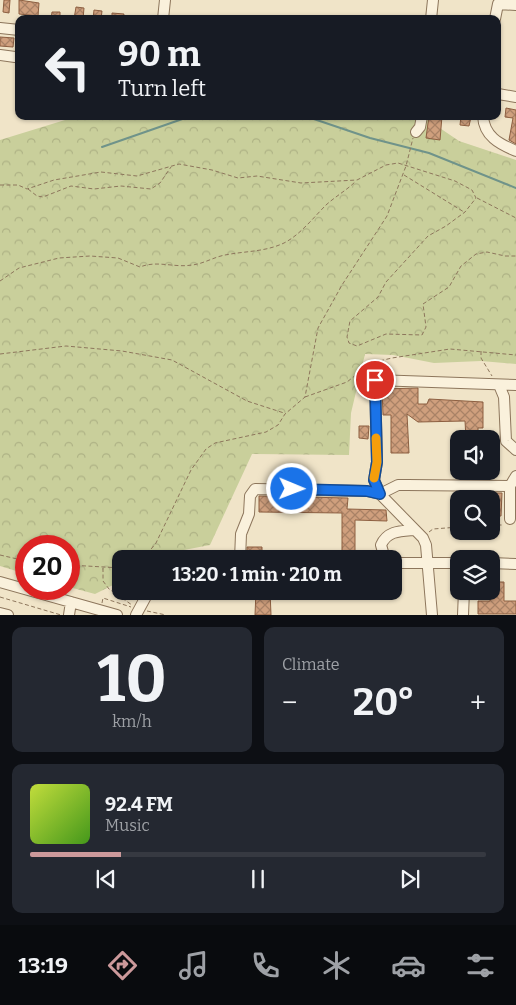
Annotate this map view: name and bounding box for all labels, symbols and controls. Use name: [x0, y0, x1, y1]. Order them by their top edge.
text: 90 m: [118, 33, 201, 75]
icon: left: [35, 35, 100, 100]
text: Turn left: [118, 75, 206, 102]
pin: [354, 359, 396, 401]
icon: arrive: [361, 366, 389, 394]
map controls: [450, 430, 500, 600]
button: sound: [450, 430, 500, 480]
position arrow: [265, 462, 317, 514]
button: search: [450, 490, 500, 540]
speed limit sign: 20: [15, 535, 80, 600]
button: layers: [450, 550, 500, 600]
text: 13:20 · 1 min · 210 m: [172, 563, 342, 586]
text: 10: [97, 640, 167, 718]
text: Climate: [282, 655, 340, 674]
text: 20°: [353, 679, 415, 725]
text: −: [282, 686, 297, 719]
text: +: [470, 686, 486, 719]
text: km/h: [112, 712, 152, 731]
text: 92.4 FM: [105, 793, 173, 816]
text: Music: [105, 816, 150, 835]
icon: previous: [92, 865, 120, 893]
icon: pause: [244, 865, 272, 893]
icon: next: [396, 865, 424, 893]
icon: directions: [105, 948, 140, 983]
icon: music: [176, 948, 211, 983]
icon: phone: [248, 948, 283, 983]
icon: climate: [319, 948, 354, 983]
icon: car: [391, 948, 426, 983]
icon: filters: [463, 948, 498, 983]
text: 13:19: [18, 952, 68, 979]

